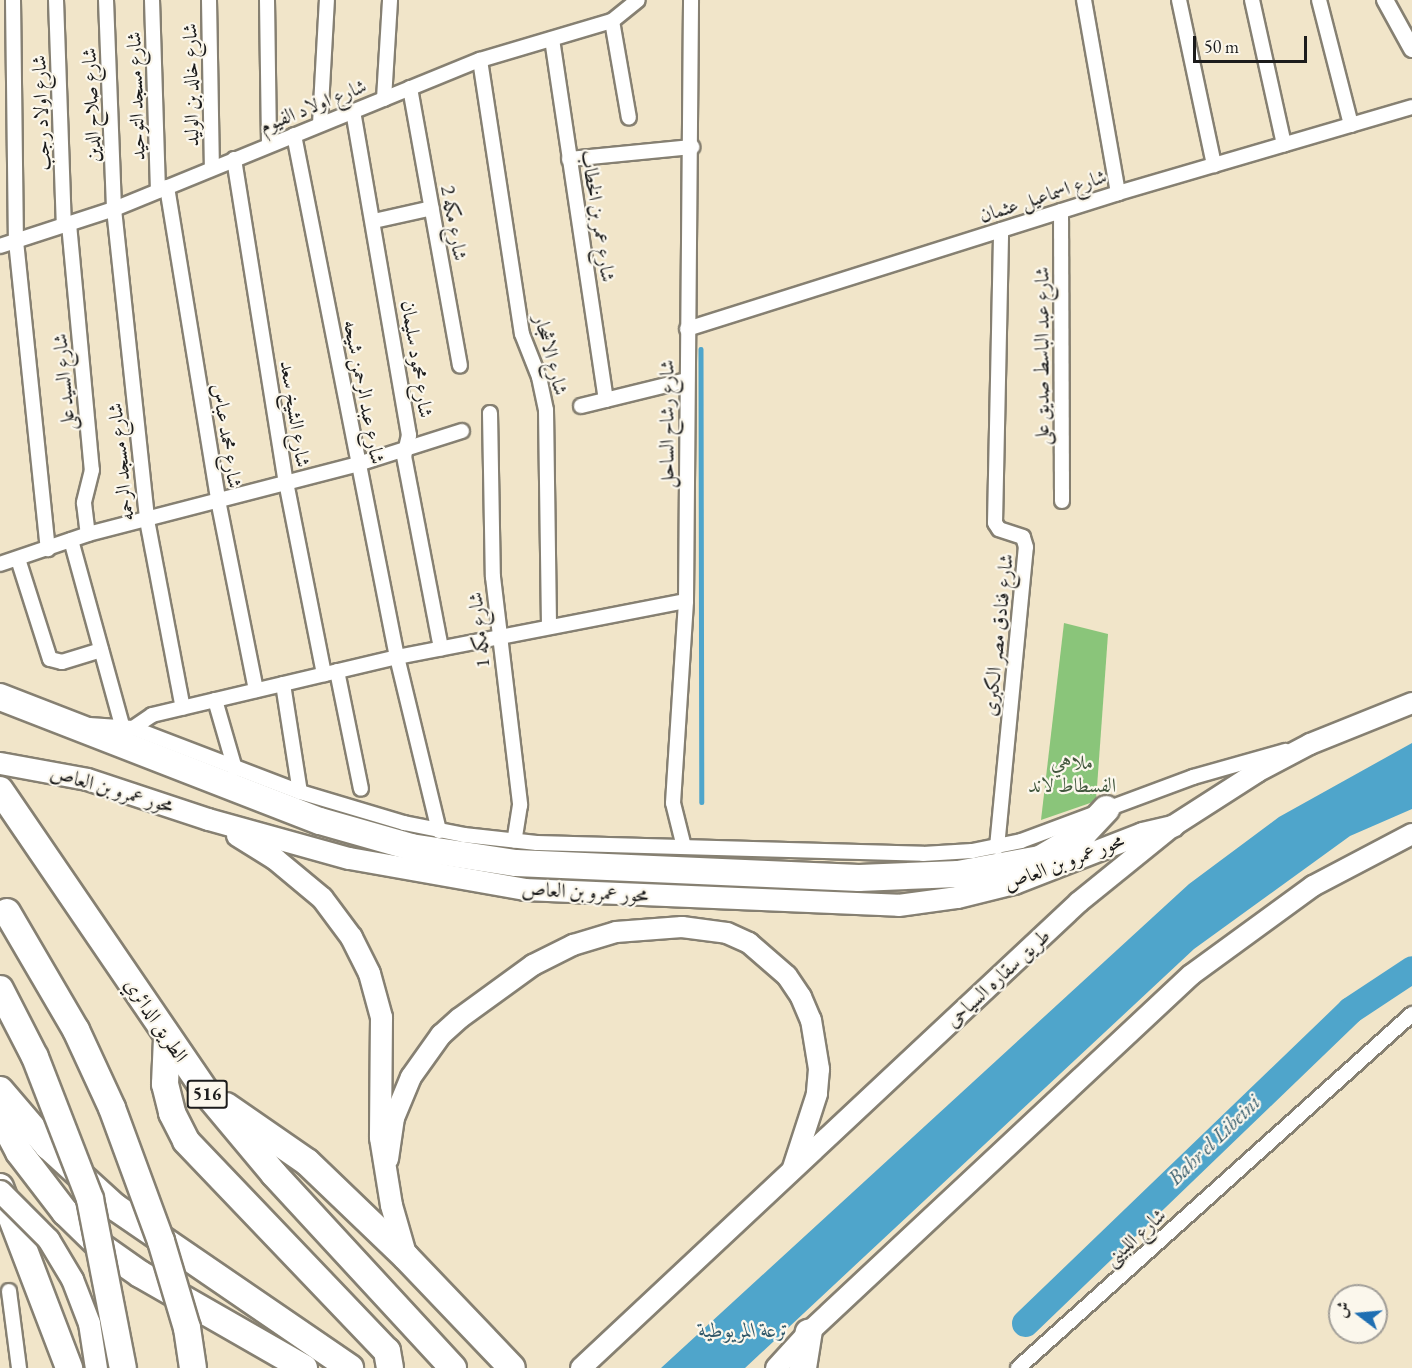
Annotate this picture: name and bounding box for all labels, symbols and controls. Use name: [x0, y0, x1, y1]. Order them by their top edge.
street label: شارع خالد بن الوليد: [178, 23, 204, 147]
scale bar: [1196, 24, 1310, 62]
street label: شارع مسجد التوحيد: [122, 31, 150, 161]
text: 50 m: [1204, 35, 1239, 58]
street label: شارع صلاح الدين: [77, 47, 105, 163]
street label: شارع اولاد رجب: [27, 55, 55, 171]
street label: شارع اولاد الفيوم: [256, 74, 370, 138]
street label: شارع عمر بن الخطاب: [576, 148, 620, 284]
street label: شارع اسماعيل عثمان: [976, 164, 1110, 228]
street label: شارع مكه 2: [436, 183, 472, 263]
street label: شارع عبد الباسط صديق على: [1030, 267, 1054, 445]
street label: شارع محمود سليمان: [396, 299, 438, 419]
street label: شارع الاشجار: [529, 312, 573, 398]
street label: شارع عبد الرحمن شيحه: [338, 318, 390, 466]
street label: شارع السيد على: [48, 332, 80, 432]
street label: شارع الشيخ سعد: [275, 359, 315, 469]
street label: شارع رشاح الساحل: [655, 360, 679, 488]
street label: شارع محمد عباس: [207, 382, 247, 490]
street label: شارع مسجد الرحمه: [103, 402, 139, 522]
street label: شارع فنادق مصر الكبرى: [978, 552, 1018, 718]
street label: شارع مكه 1: [463, 591, 495, 669]
park label: ملاهي الفسطاط لاند: [1028, 751, 1116, 798]
street label: محور عمرو بن العاص: [48, 760, 176, 818]
street label: محور عمرو بن العاص: [1000, 828, 1128, 896]
street label: محور عمرو بن العاص: [521, 877, 649, 907]
street label: طريق سقاره السياحى: [941, 924, 1055, 1032]
street label: الطريق الدائري: [119, 973, 193, 1067]
road number: 516: [186, 1079, 228, 1109]
water label: Bahr el Libeini: [1163, 1090, 1265, 1190]
street label: شارع اللبينى: [1099, 1203, 1171, 1271]
north arrow: [1328, 1284, 1388, 1344]
text: ش: [1330, 1299, 1354, 1320]
water label: ترعة المريوطية: [698, 1317, 790, 1343]

